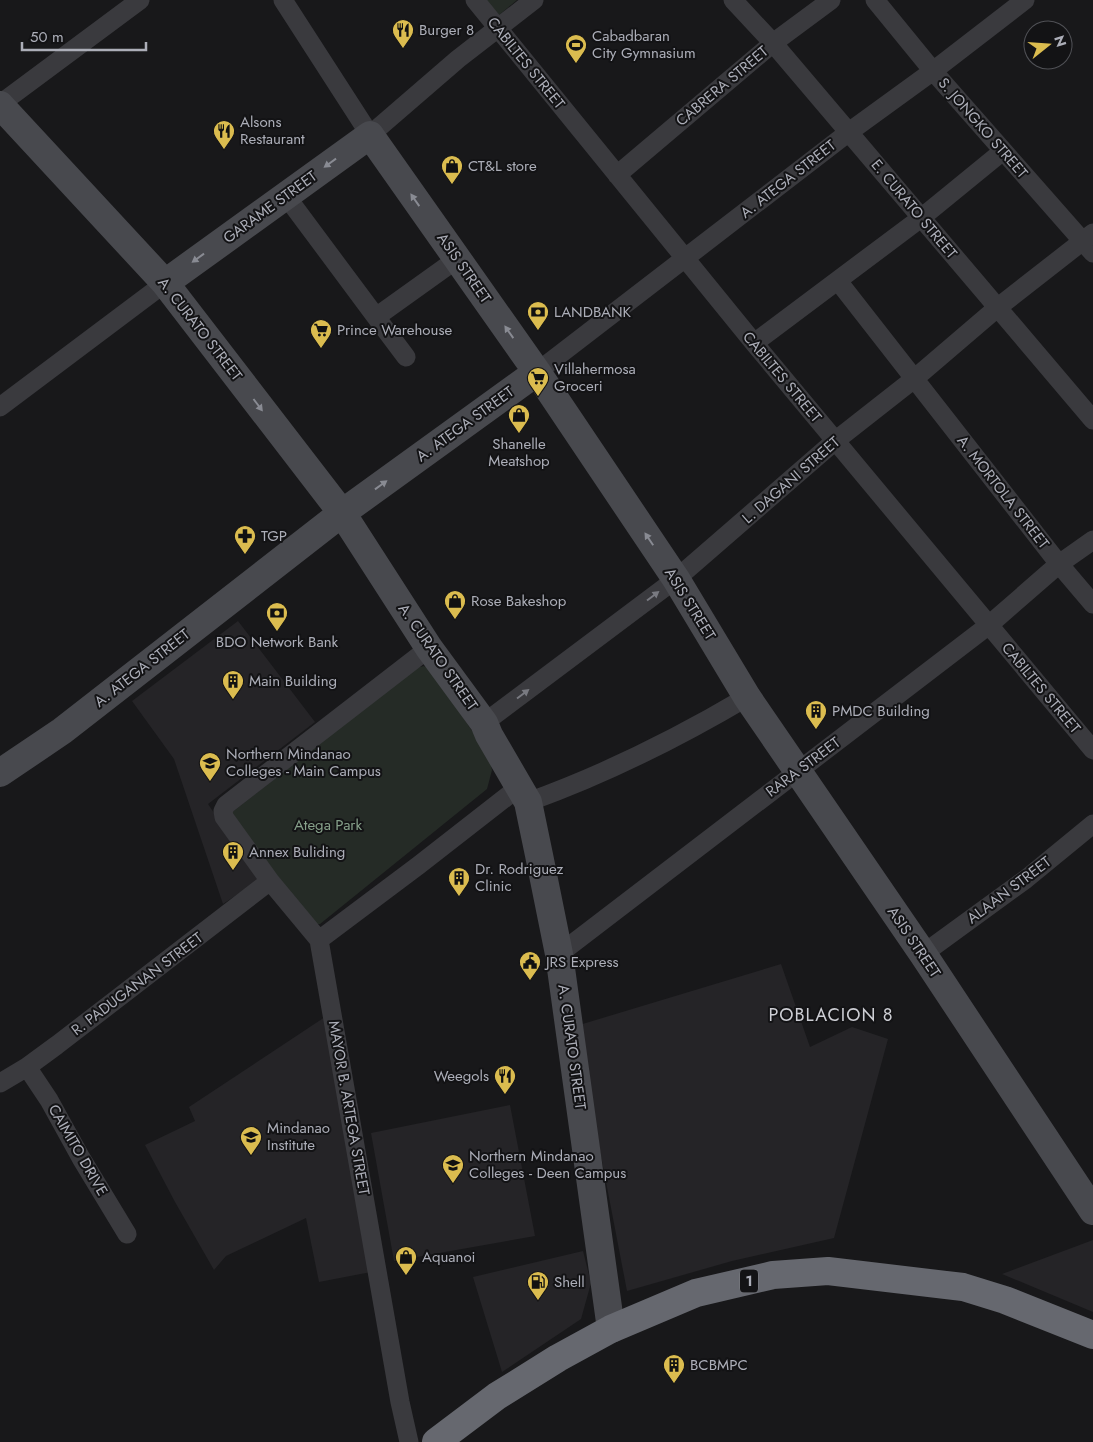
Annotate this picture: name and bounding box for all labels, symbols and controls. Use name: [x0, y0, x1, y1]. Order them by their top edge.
street label: CABILTES STREET: [482, 12, 570, 114]
restaurant icon: Burger 8: [391, 18, 415, 49]
place label: Burger 8: [419, 19, 474, 41]
scale bar: [22, 20, 146, 52]
north arrow: [1023, 20, 1073, 70]
place label: Cabadbaran City Gymnasium: [592, 25, 696, 64]
text: 50 m: [30, 26, 64, 48]
sports icon: Cabadbaran City Gymnasium: [564, 33, 588, 64]
text: N: [1049, 33, 1072, 49]
street label: CABRERA STREET: [671, 41, 773, 131]
street label: S. JONGKO STREET: [933, 73, 1033, 183]
place label: Alsons Restaurant: [240, 111, 305, 150]
restaurant icon: Alsons Restaurant: [212, 119, 236, 150]
street label: A. ATEGA STREET: [735, 135, 841, 223]
shop icon: CT&L store: [440, 154, 464, 185]
place label: CT&L store: [468, 155, 537, 177]
street label: E. CURATO STREET: [866, 155, 962, 264]
one-way arrow: [323, 158, 337, 168]
street label: GARAME STREET: [218, 165, 322, 249]
one-way arrow: [410, 193, 420, 206]
street label: ASIS STREET: [432, 228, 496, 308]
one-way arrow: [192, 253, 205, 263]
street label: A. CURATO STREET: [153, 273, 247, 385]
bank icon: LANDBANK: [526, 300, 550, 331]
place label: LANDBANK: [554, 301, 632, 323]
supermarket icon: Prince Warehouse: [309, 318, 333, 349]
place label: Prince Warehouse: [337, 319, 452, 341]
one-way arrow: [504, 326, 514, 339]
street label: CABILTES STREET: [737, 327, 827, 427]
place label: Villahermosa Groceri: [554, 358, 636, 397]
supermarket icon: Villahermosa Groceri: [526, 366, 550, 397]
street label: A. ATEGA STREET: [412, 381, 518, 467]
one-way arrow: [253, 398, 264, 411]
shop icon: Shanelle Meatshop: [507, 403, 531, 434]
street label: L. DAGANI STREET: [737, 431, 845, 529]
street label: A. MORTOLA STREET: [952, 431, 1054, 553]
place label: Shanelle Meatshop: [488, 433, 550, 472]
one-way arrow: [374, 479, 387, 490]
pharmacy icon: TGP: [233, 524, 257, 555]
place label: TGP: [261, 525, 287, 547]
one-way arrow: [644, 532, 654, 545]
street label: ASIS STREET: [659, 564, 721, 644]
shop icon: Rose Bakeshop: [443, 589, 467, 620]
place label: Rose Bakeshop: [471, 590, 567, 612]
one-way arrow: [646, 591, 659, 602]
street label: A. CURATO STREET: [393, 599, 483, 715]
bank icon: BDO Network Bank: [265, 601, 289, 632]
street label: A. ATEGA STREET: [89, 624, 195, 712]
place label: BDO Network Bank: [216, 631, 339, 653]
street label: CABILTES STREET: [996, 638, 1086, 738]
building icon: Main Building: [221, 669, 245, 700]
place label: Main Building: [249, 670, 337, 692]
one-way arrow: [516, 689, 530, 699]
building icon: PMDC Building: [804, 699, 828, 730]
place label: PMDC Building: [832, 700, 930, 722]
street label: RARA STREET: [761, 732, 845, 802]
place label: Northern Mindanao Colleges - Main Campus: [226, 743, 381, 782]
school or university icon: Northern Mindanao Colleges - Main Campus: [198, 751, 222, 782]
park label: Atega Park: [294, 814, 363, 836]
building icon: Annex Buliding: [221, 840, 245, 871]
place label: Annex Buliding: [249, 841, 345, 863]
street label: ALAAN STREET: [962, 851, 1056, 929]
place label: Dr. Rodriguez Clinic: [475, 858, 564, 897]
building icon: Dr. Rodriguez Clinic: [447, 866, 471, 897]
street label: ASIS STREET: [882, 902, 946, 982]
street label: R. PADUGANAN STREET: [67, 927, 207, 1041]
public building icon: JRS Express: [518, 950, 542, 981]
place label: JRS Express: [544, 951, 619, 973]
street label: A. CURATO STREET: [552, 983, 592, 1111]
district label: POBLACION 8: [768, 1002, 894, 1028]
street label: MAYOR B. ARTEGA STREET: [323, 1019, 375, 1197]
restaurant icon: Weegols: [493, 1064, 517, 1095]
place label: Weegols: [434, 1065, 489, 1087]
street label: CAIMITO DRIVE: [43, 1100, 113, 1200]
place label: Mindanao Institute: [267, 1117, 330, 1156]
school or university icon: Mindanao Institute: [239, 1125, 263, 1156]
place label: Northern Mindanao Colleges - Deen Campus: [469, 1145, 626, 1184]
school or university icon: Northern Mindanao Colleges - Deen Campus: [441, 1153, 465, 1184]
shop icon: Aquanoi: [394, 1245, 418, 1276]
place label: Aquanoi: [422, 1246, 476, 1268]
fuel station icon: Shell: [526, 1270, 550, 1301]
road number: 1: [740, 1270, 758, 1292]
place label: Shell: [554, 1271, 585, 1293]
building icon: BCBMPC: [662, 1353, 686, 1384]
place label: BCBMPC: [690, 1354, 748, 1376]

